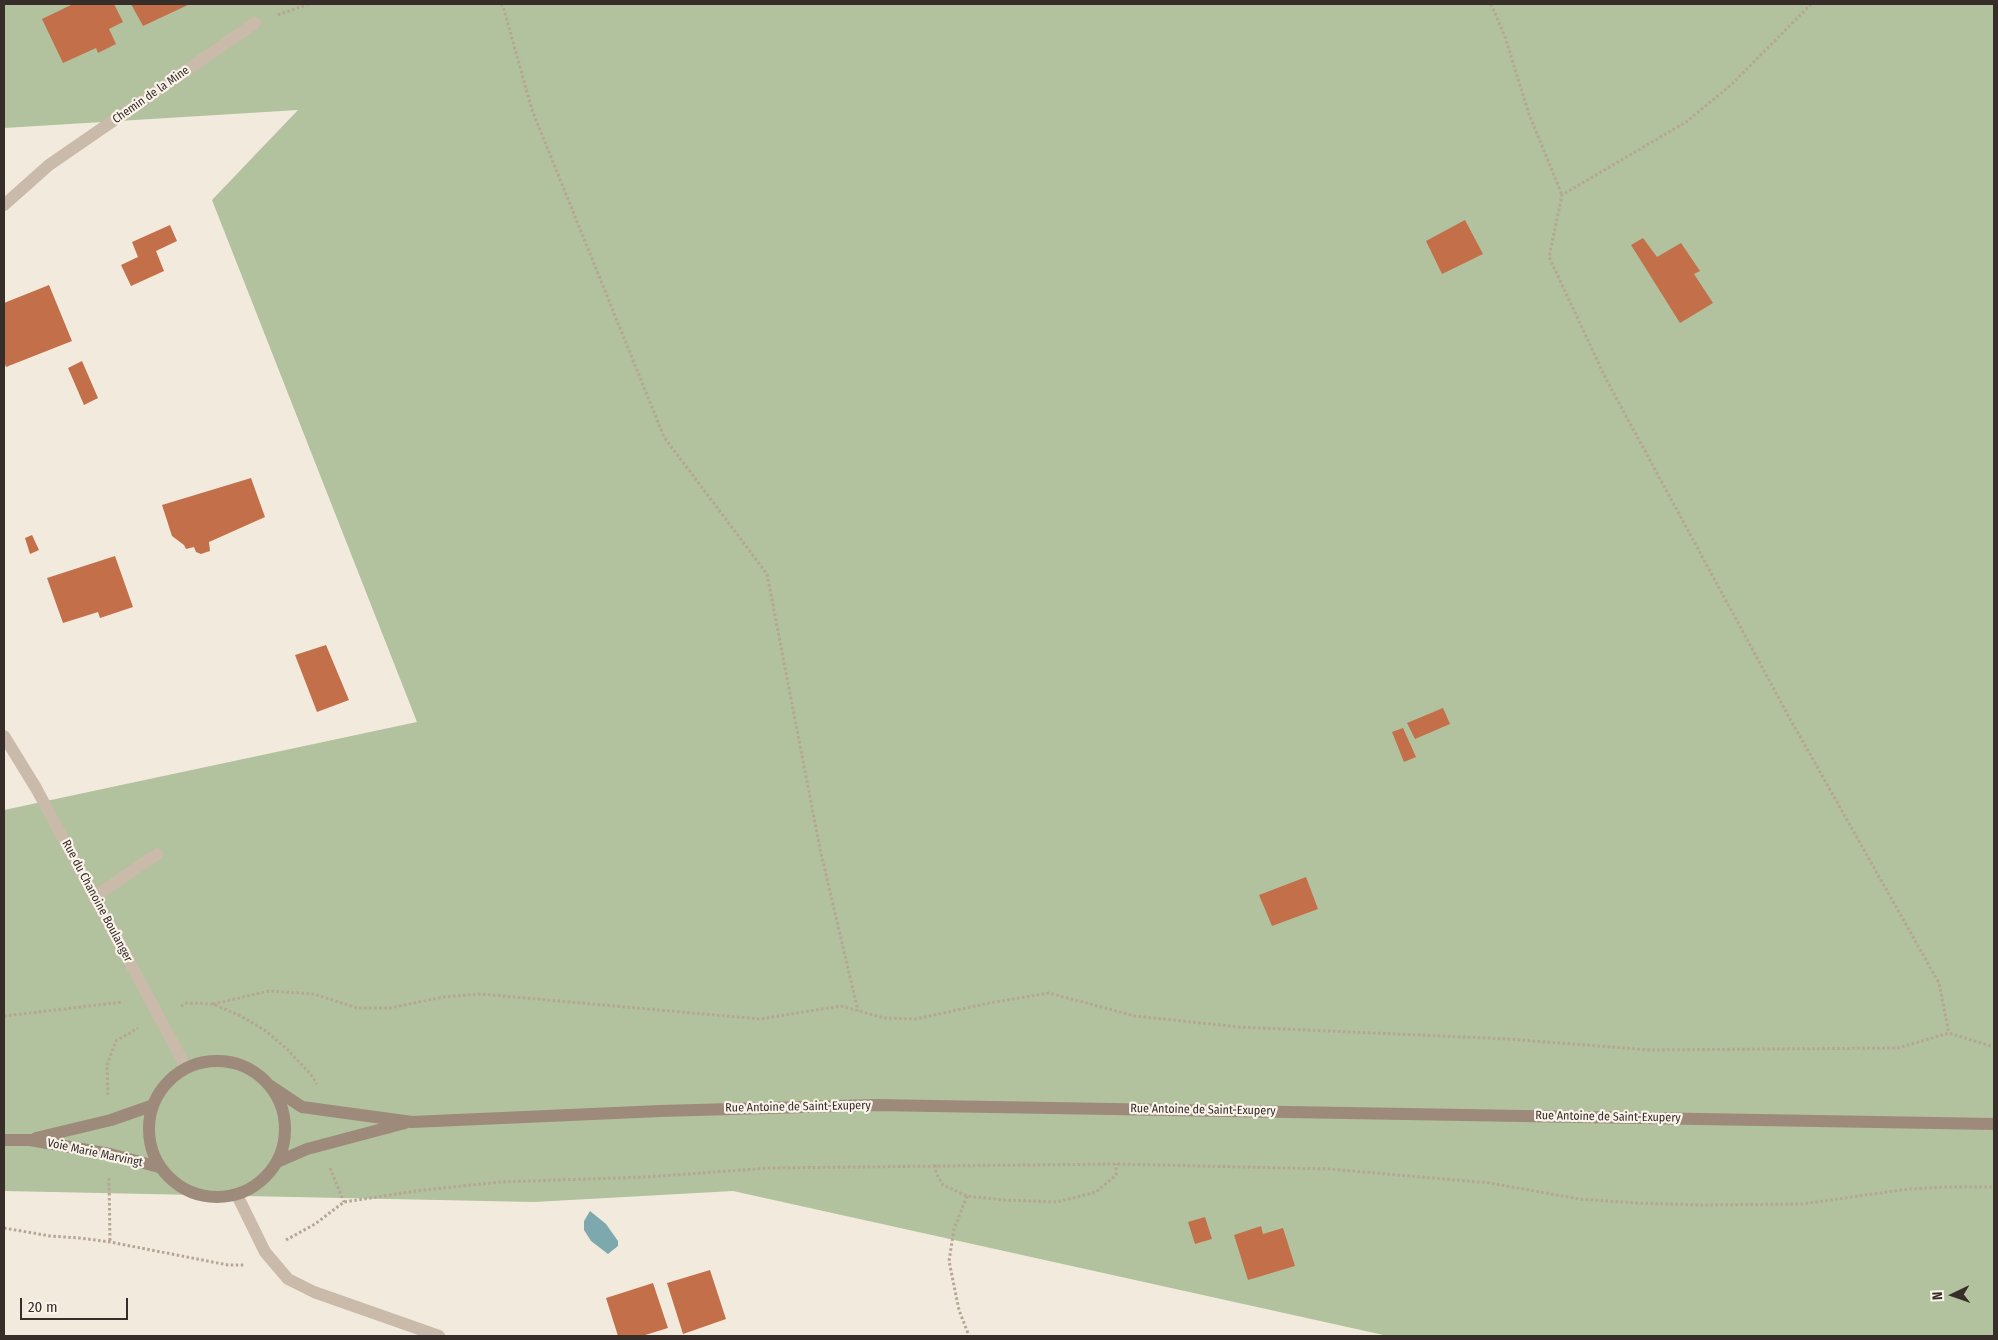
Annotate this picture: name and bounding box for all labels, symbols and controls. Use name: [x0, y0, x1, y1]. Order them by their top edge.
street label: Chemin de la Mine: [110, 63, 192, 127]
street label: Rue du Chanoine Boulanger: [59, 838, 135, 964]
street label: Rue Antoine de Saint-Exupery: [725, 1099, 871, 1115]
street label: Rue Antoine de Saint-Exupery: [1130, 1102, 1276, 1118]
street label: Rue Antoine de Saint-Exupery: [1535, 1109, 1681, 1125]
street label: Voie Marie Marvingt: [46, 1136, 144, 1170]
north arrow: [1928, 1270, 1978, 1320]
scale bar: [22, 1288, 130, 1320]
text: N: [1929, 1291, 1946, 1300]
text: 20 m: [28, 1298, 58, 1316]

